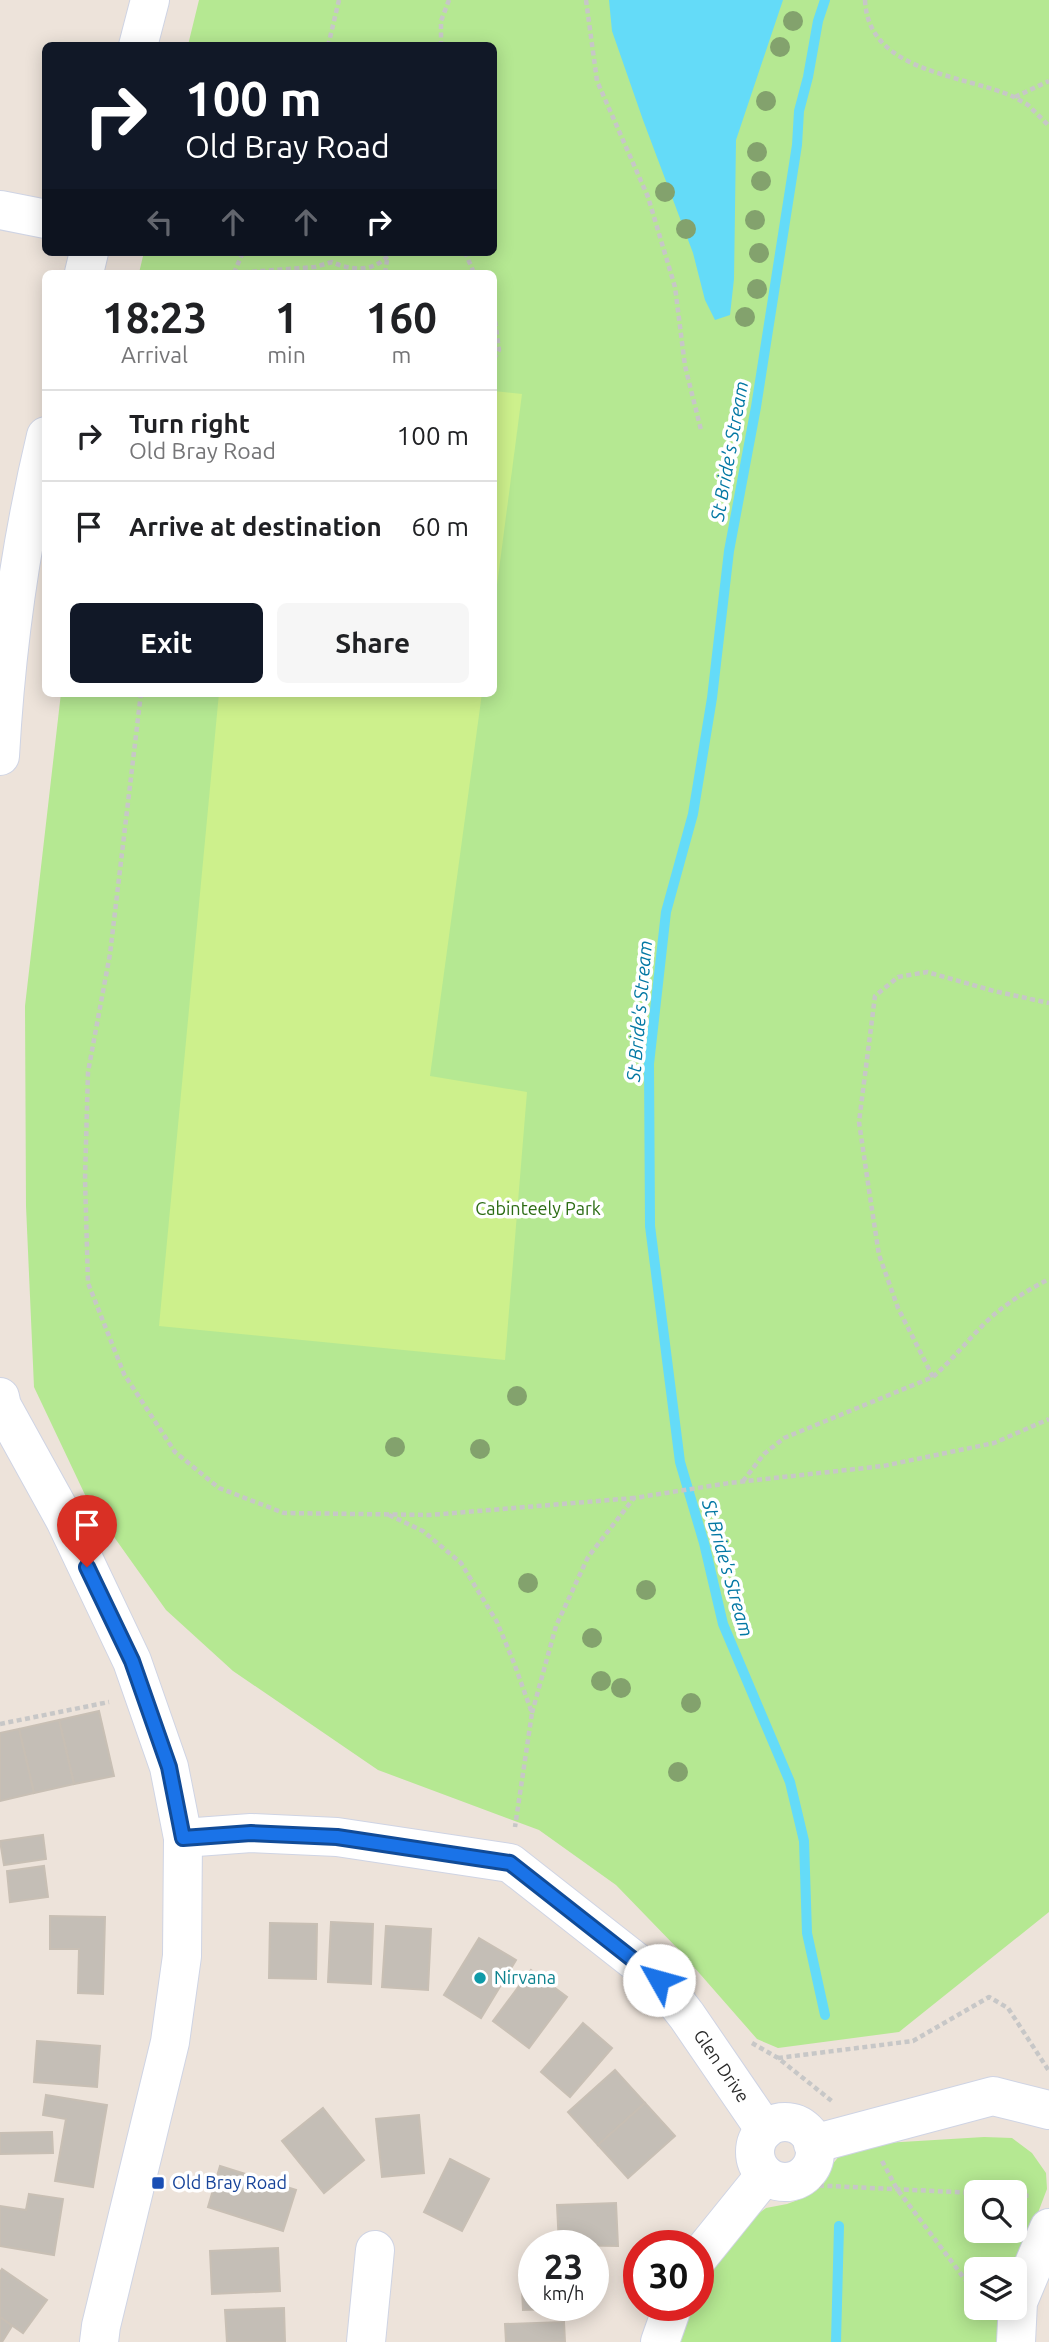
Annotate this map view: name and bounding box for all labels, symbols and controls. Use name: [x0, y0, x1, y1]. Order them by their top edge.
icon: right: [70, 70, 161, 161]
text: 100 m: [185, 70, 322, 125]
text: Old Bray Road: [185, 128, 390, 164]
icon: left: [141, 203, 179, 241]
icon: ahead: [214, 203, 252, 241]
icon: ahead: [287, 203, 325, 241]
icon: right: [360, 203, 398, 241]
text: 18:23: [102, 294, 207, 341]
text: 1: [275, 294, 298, 341]
text: 160: [366, 294, 437, 341]
text: Arrival: [121, 342, 188, 367]
text: min: [267, 342, 306, 367]
text: m: [391, 342, 411, 367]
water label: St Bride's Stream: [706, 379, 752, 524]
text: Turn right: [129, 409, 250, 438]
icon: right: [70, 417, 108, 455]
text: 100 m: [397, 421, 469, 450]
text: Old Bray Road: [129, 438, 276, 463]
icon: arrive: [70, 508, 108, 546]
text: Arrive at destination: [129, 512, 382, 541]
text: 60 m: [411, 512, 469, 541]
button: Exit: [70, 603, 263, 683]
button: Share: [277, 603, 469, 683]
water label: St Bride's Stream: [622, 939, 656, 1084]
park label: Cabinteely Park: [475, 1198, 601, 1218]
pin: [57, 1495, 117, 1567]
water label: St Bride's Stream: [698, 1496, 758, 1639]
icon: arrive: [68, 1506, 106, 1544]
position arrow: [622, 1943, 696, 2017]
place label: Nirvana: [494, 1967, 556, 1987]
marker: Nirvana: [472, 1970, 488, 1986]
street label: Glen Drive: [690, 2025, 754, 2106]
place label: Old Bray Road: [172, 2172, 287, 2192]
marker: Old Bray Road: [150, 2175, 166, 2191]
map controls: [964, 2180, 1027, 2320]
button: search: [964, 2180, 1027, 2243]
speed limit sign: 30: [623, 2230, 714, 2321]
text: 23: [544, 2246, 583, 2286]
button: layers: [964, 2257, 1027, 2320]
text: km/h: [543, 2283, 584, 2303]

